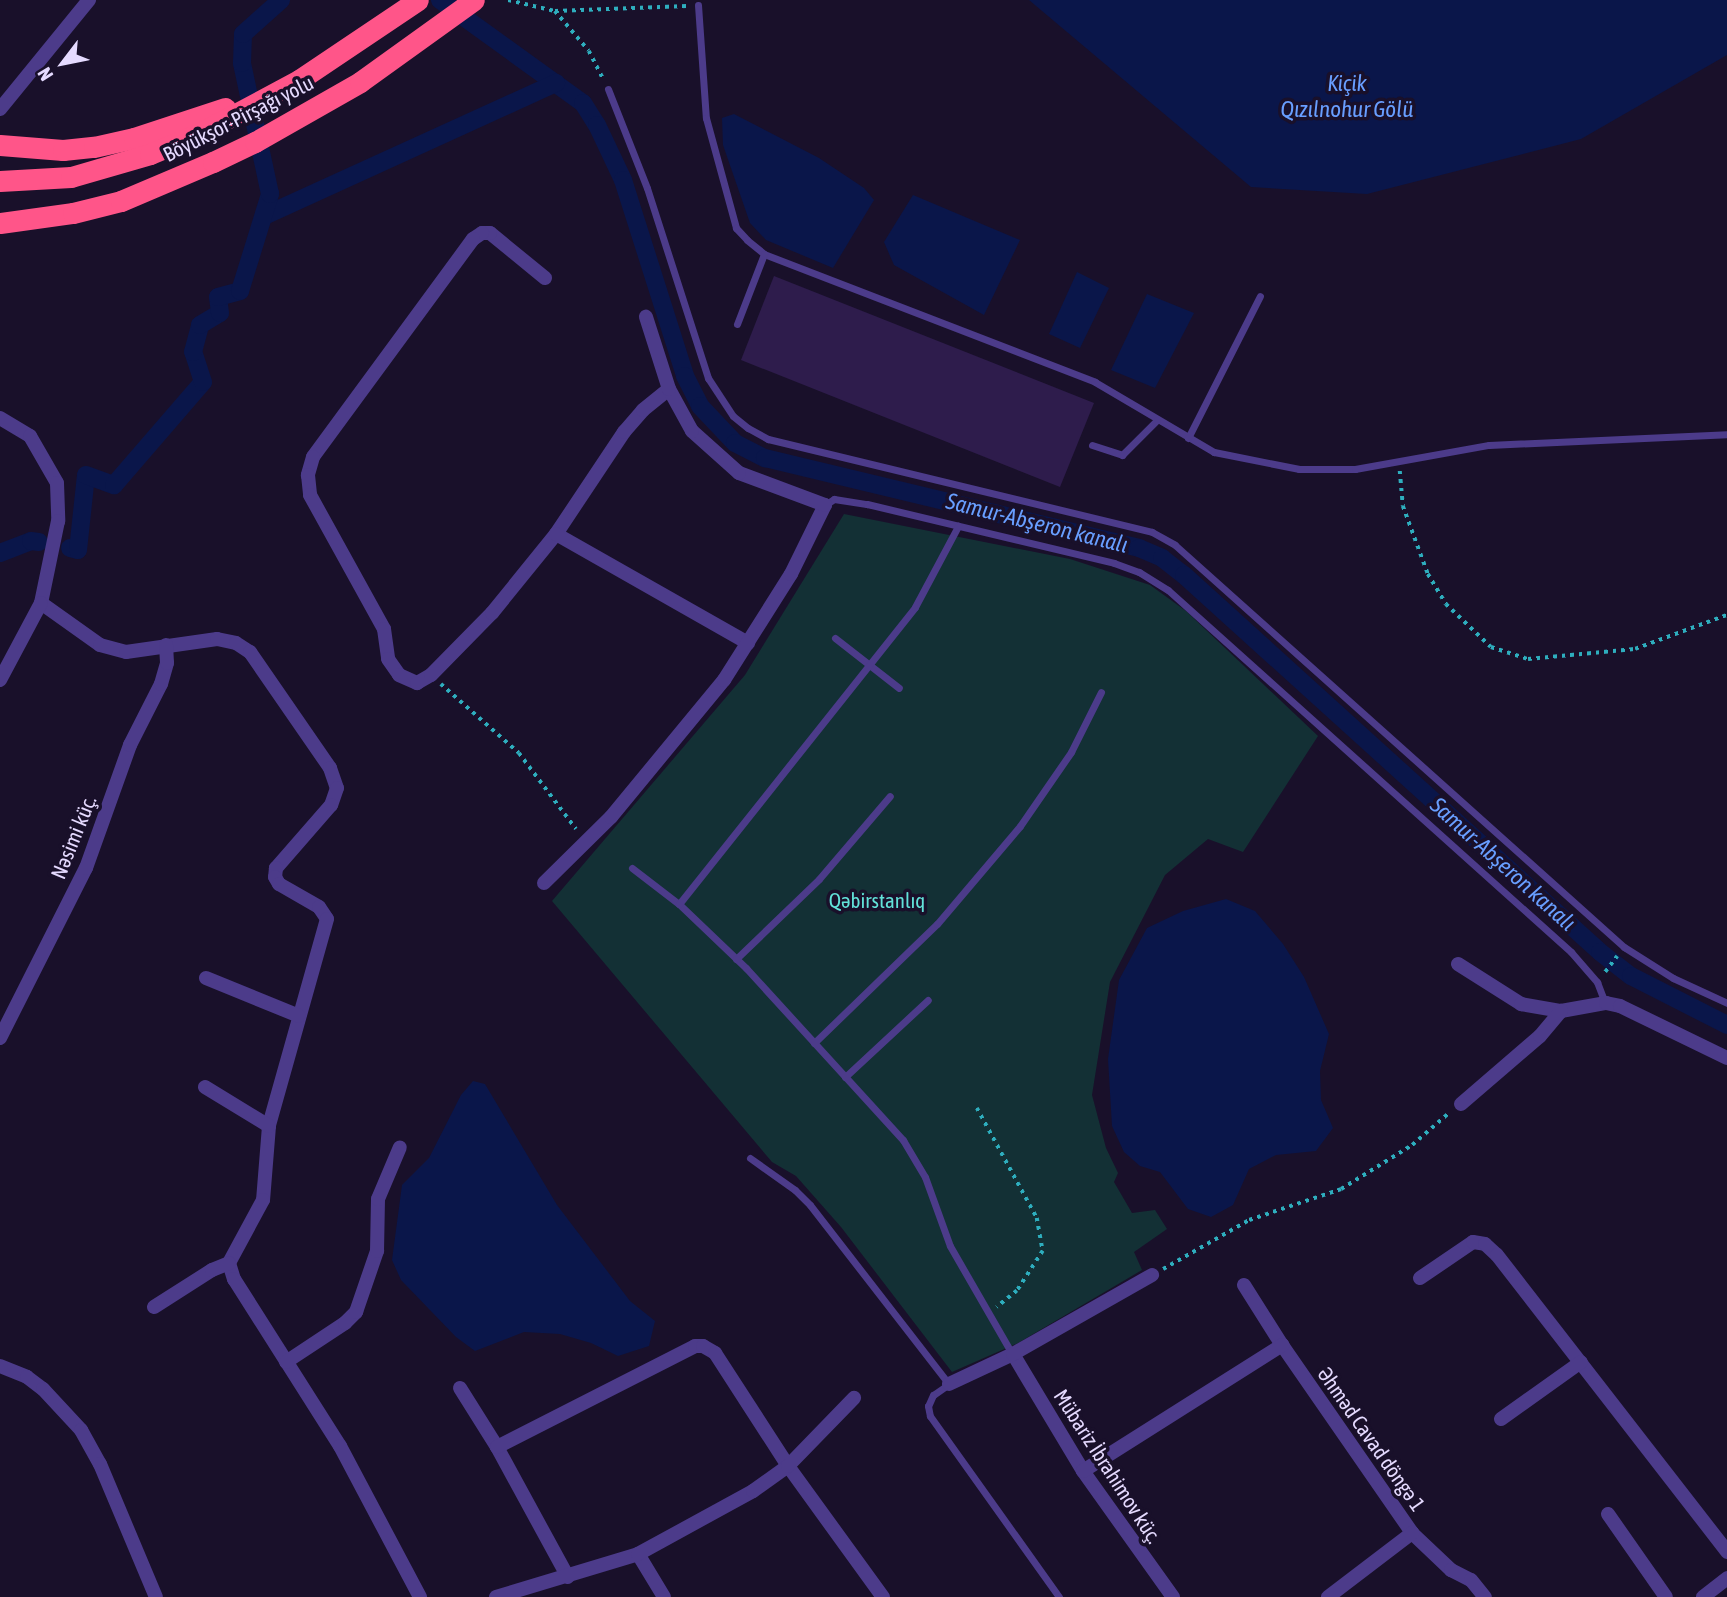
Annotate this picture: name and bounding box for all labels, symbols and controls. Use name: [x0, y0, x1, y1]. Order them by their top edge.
north arrow: [28, 28, 98, 98]
text: N: [33, 64, 57, 85]
street label: Böyükşor-Pirşağı yolu: [159, 69, 317, 167]
water label: Kiçik Qızılnohur Gölü: [1281, 69, 1413, 123]
water label: Samur-Abşeron kanalı: [943, 487, 1131, 559]
water label: Samur-Abşeron kanalı: [1425, 791, 1581, 937]
street label: Nəsimi küç.: [45, 792, 101, 882]
park label: Qəbirstanlıq: [829, 887, 925, 913]
street label: Əhməd Cavad döngə 1: [1313, 1362, 1431, 1516]
street label: Mübariz İbrahimov küç.: [1049, 1384, 1167, 1548]

